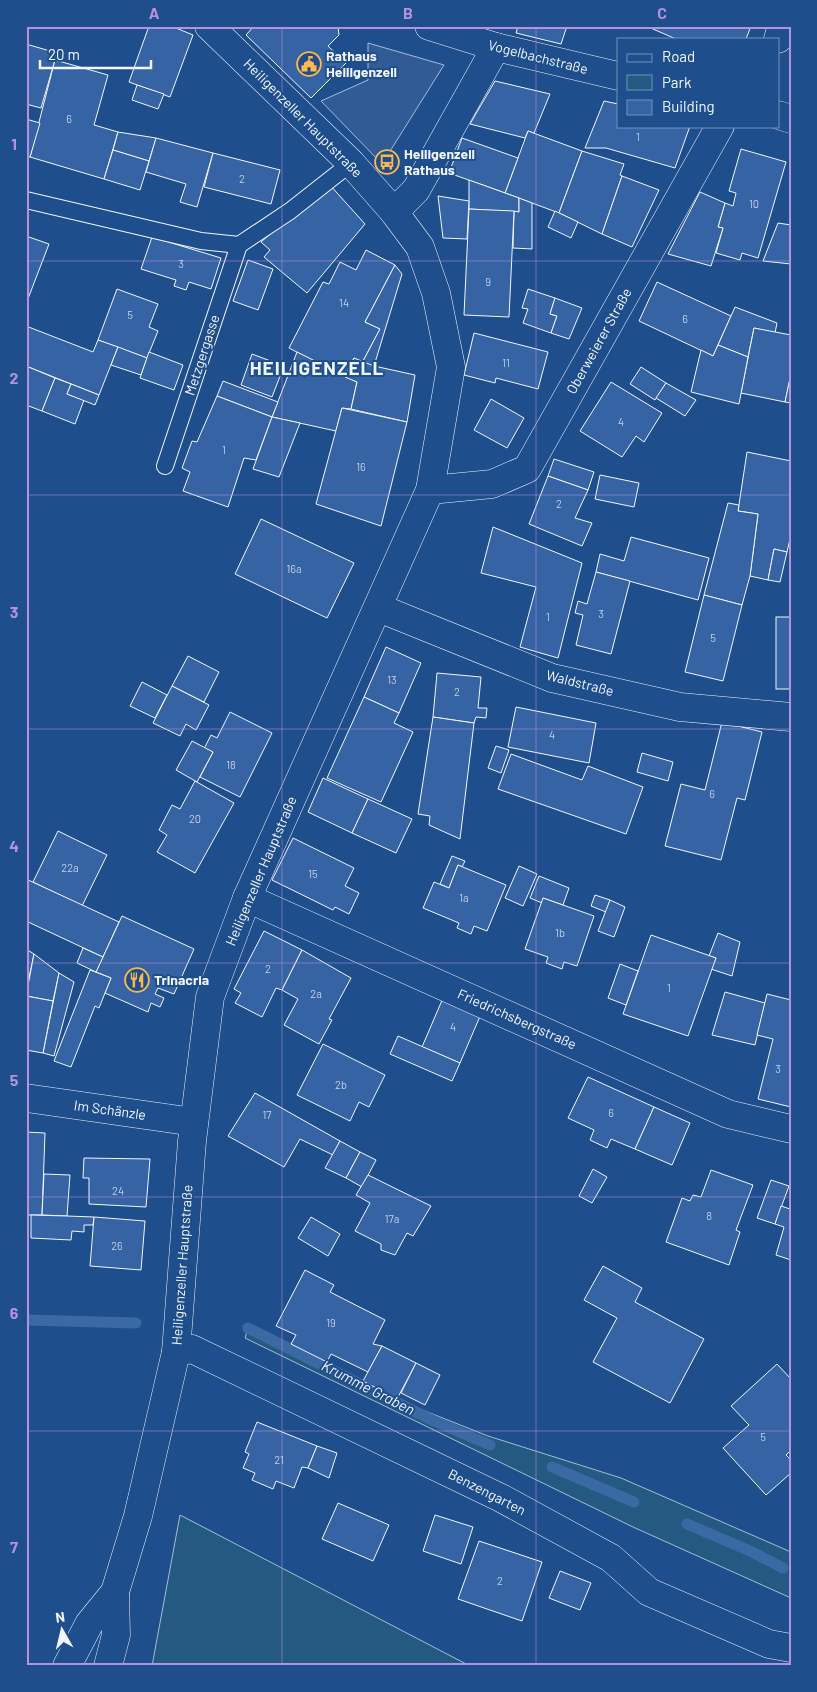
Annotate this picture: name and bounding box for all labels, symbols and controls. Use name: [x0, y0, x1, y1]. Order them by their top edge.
text: A: [149, 3, 160, 22]
text: B: [403, 3, 413, 22]
text: C: [657, 3, 667, 22]
street label: Vogelbachstraße: [486, 36, 590, 77]
scale bar: [40, 38, 151, 70]
legend: [617, 38, 780, 128]
text: 20 m: [48, 45, 80, 63]
place label: Rathaus Heiligenzell: [326, 47, 397, 80]
text: Road: [662, 47, 695, 65]
public building icon: Rathaus Heiligenzell: [296, 51, 322, 77]
street label: Heiligenzeller Hauptstraße: [240, 55, 366, 181]
text: Park: [662, 73, 692, 91]
text: Building: [662, 97, 715, 115]
house number: 6: [66, 112, 72, 125]
house number: 1: [636, 130, 640, 143]
text: 1: [11, 134, 17, 153]
place label: Heiligenzell Rathaus: [404, 145, 475, 178]
bus stop icon: Heiligenzell Rathaus: [374, 149, 400, 175]
house number: 2: [239, 172, 245, 185]
house number: 10: [749, 197, 759, 210]
house number: 3: [178, 257, 184, 270]
house number: 9: [485, 275, 491, 288]
street label: Oberweierer Straße: [562, 285, 635, 397]
house number: 14: [339, 296, 349, 309]
house number: 5: [127, 308, 133, 321]
street label: Metzgergasse: [180, 312, 223, 397]
house number: 6: [682, 312, 688, 325]
district label: HEILIGENZELL: [250, 356, 384, 379]
house number: 11: [502, 356, 510, 369]
text: 2: [10, 368, 19, 387]
house number: 4: [618, 415, 624, 428]
house number: 1: [222, 443, 226, 456]
house number: 16: [356, 460, 366, 473]
house number: 2: [556, 497, 562, 510]
house number: 16a: [286, 562, 302, 575]
text: 3: [10, 602, 18, 621]
house number: 3: [598, 607, 604, 620]
house number: 1: [546, 610, 550, 623]
house number: 5: [710, 631, 716, 644]
street label: Waldstraße: [545, 666, 616, 699]
house number: 13: [387, 673, 397, 686]
house number: 2: [454, 685, 460, 698]
house number: 4: [549, 728, 555, 741]
house number: 18: [226, 758, 236, 771]
house number: 6: [709, 787, 715, 800]
street label: Heiligenzeller Hauptstraße: [221, 793, 300, 948]
house number: 20: [189, 812, 201, 825]
text: 4: [9, 836, 19, 855]
house number: 22a: [61, 861, 79, 874]
house number: 15: [308, 867, 318, 880]
house number: 1a: [459, 891, 469, 904]
house number: 1b: [555, 926, 565, 939]
house number: 2: [265, 962, 271, 975]
restaurant icon: Trinacria: [124, 967, 150, 993]
place label: Trinacria: [154, 971, 209, 988]
house number: 1: [667, 981, 671, 994]
street label: Friedrichsbergstraße: [455, 985, 579, 1052]
house number: 2a: [310, 987, 322, 1000]
house number: 4: [450, 1020, 456, 1033]
house number: 3: [775, 1062, 781, 1075]
text: 5: [10, 1070, 19, 1089]
house number: 2b: [335, 1078, 347, 1091]
street label: Im Schänzle: [73, 1096, 147, 1123]
house number: 6: [608, 1106, 614, 1119]
house number: 17: [262, 1108, 272, 1121]
house number: 24: [112, 1184, 124, 1197]
street label: Heiligenzeller Hauptstraße: [167, 1184, 196, 1346]
house number: 8: [706, 1209, 712, 1222]
house number: 17a: [385, 1212, 399, 1225]
house number: 26: [111, 1239, 123, 1252]
text: 6: [10, 1303, 19, 1322]
house number: 19: [326, 1316, 336, 1329]
water label: Krumme Graben: [319, 1356, 418, 1418]
house number: 5: [760, 1430, 766, 1443]
house number: 21: [274, 1453, 284, 1466]
street label: Benzengarten: [446, 1465, 529, 1518]
text: 7: [10, 1537, 18, 1556]
house number: 2: [497, 1574, 503, 1587]
north arrow: [38, 1604, 88, 1654]
text: N: [54, 1608, 66, 1626]

